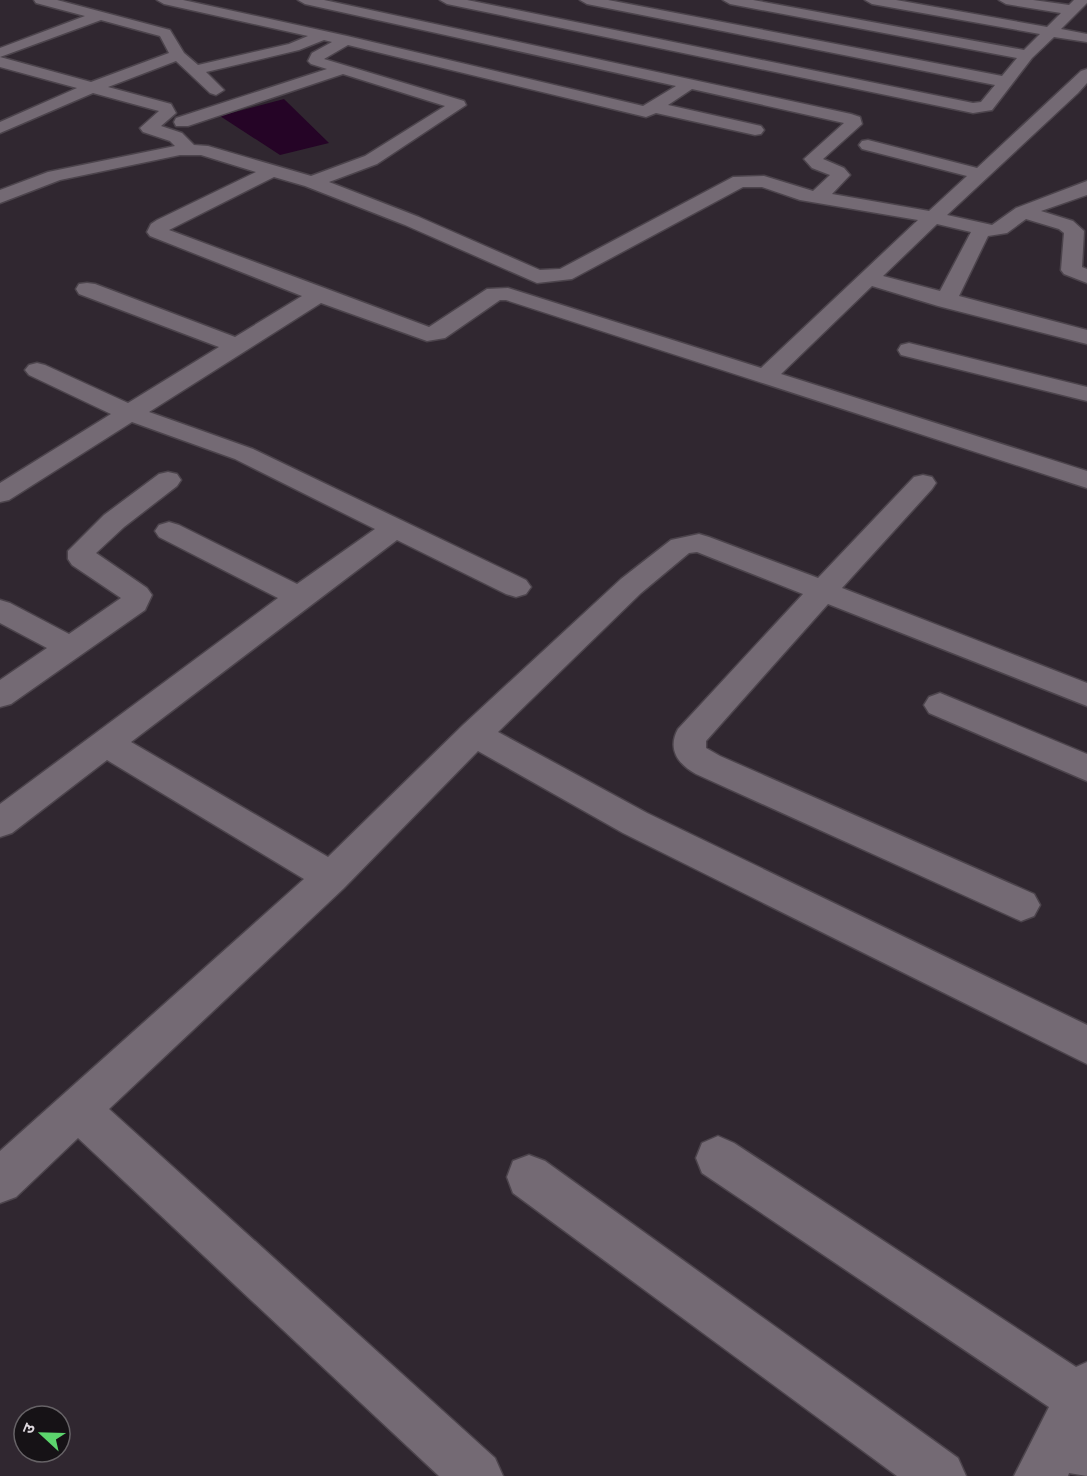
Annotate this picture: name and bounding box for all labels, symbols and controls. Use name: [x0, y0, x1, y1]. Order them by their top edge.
north arrow: [12, 1404, 72, 1464]
text: उ: [16, 1419, 40, 1437]

